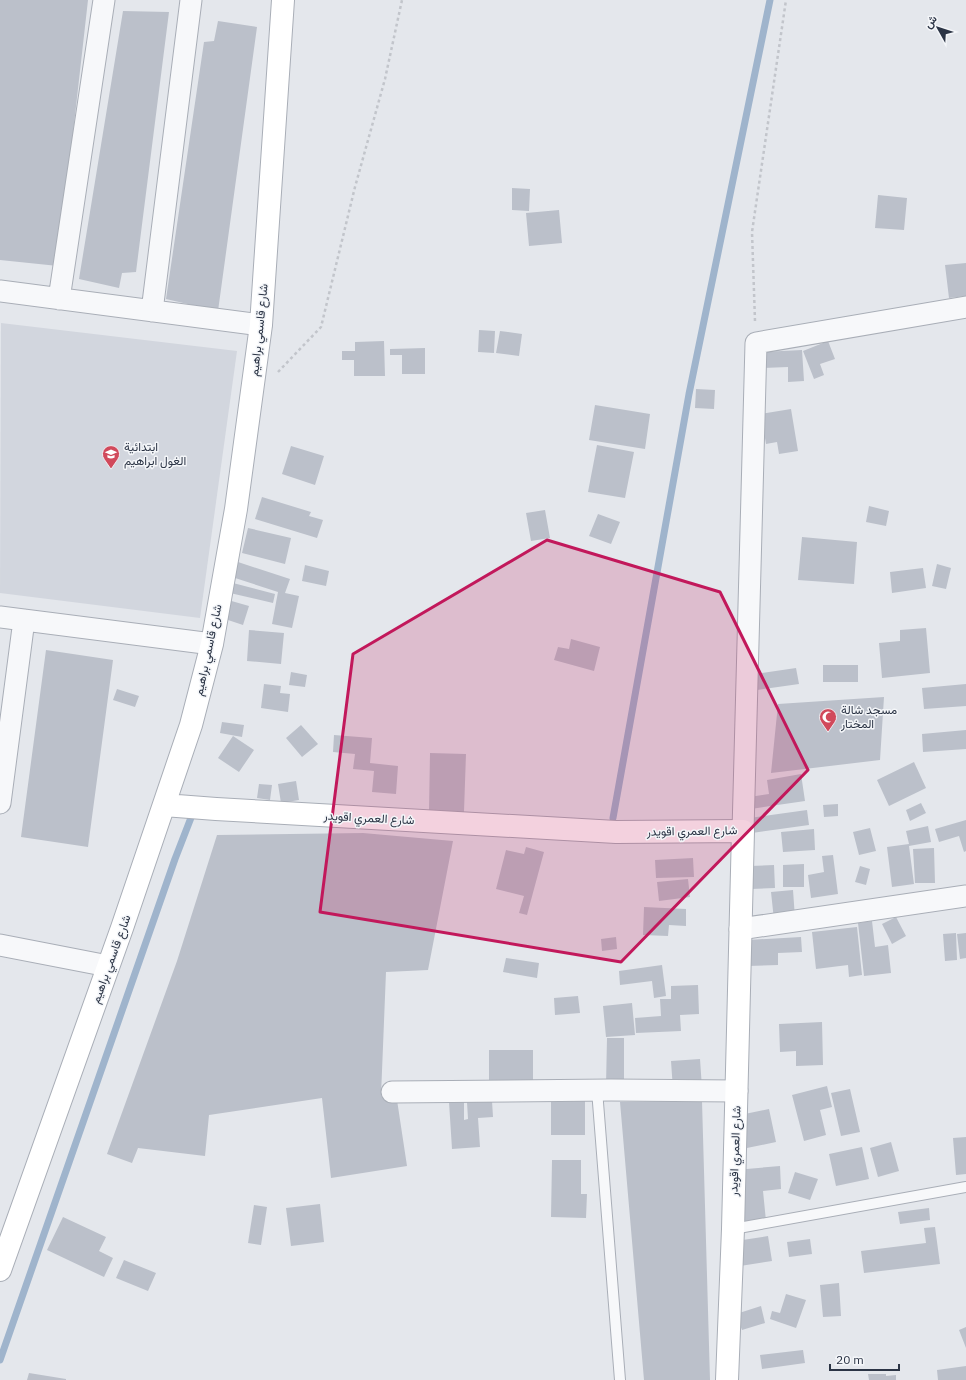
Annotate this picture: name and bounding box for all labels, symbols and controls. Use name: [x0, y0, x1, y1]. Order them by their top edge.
north arrow: [918, 8, 958, 48]
text: ش: [921, 12, 940, 31]
street label: شارع قاسمي براهيم: [246, 283, 274, 377]
place label: ابتدائية الغول ابراهيم: [124, 439, 186, 469]
school or university icon: ابتدائية الغول ابراهيم: [101, 444, 121, 469]
street label: شارع قاسمي براهيم: [190, 603, 227, 698]
place label: مسجد شالة المختار: [840, 702, 897, 732]
mosque icon: مسجد شالة المختار: [818, 707, 838, 732]
street label: شارع العمري اقويدر: [322, 808, 415, 830]
street label: شارع العمري اقويدر: [646, 822, 738, 842]
street label: شارع قاسمي براهيم: [88, 912, 136, 1006]
street label: شارع العمري اقويدر: [725, 1105, 747, 1198]
scale bar: [830, 1346, 899, 1372]
text: 20 m: [836, 1352, 864, 1367]

